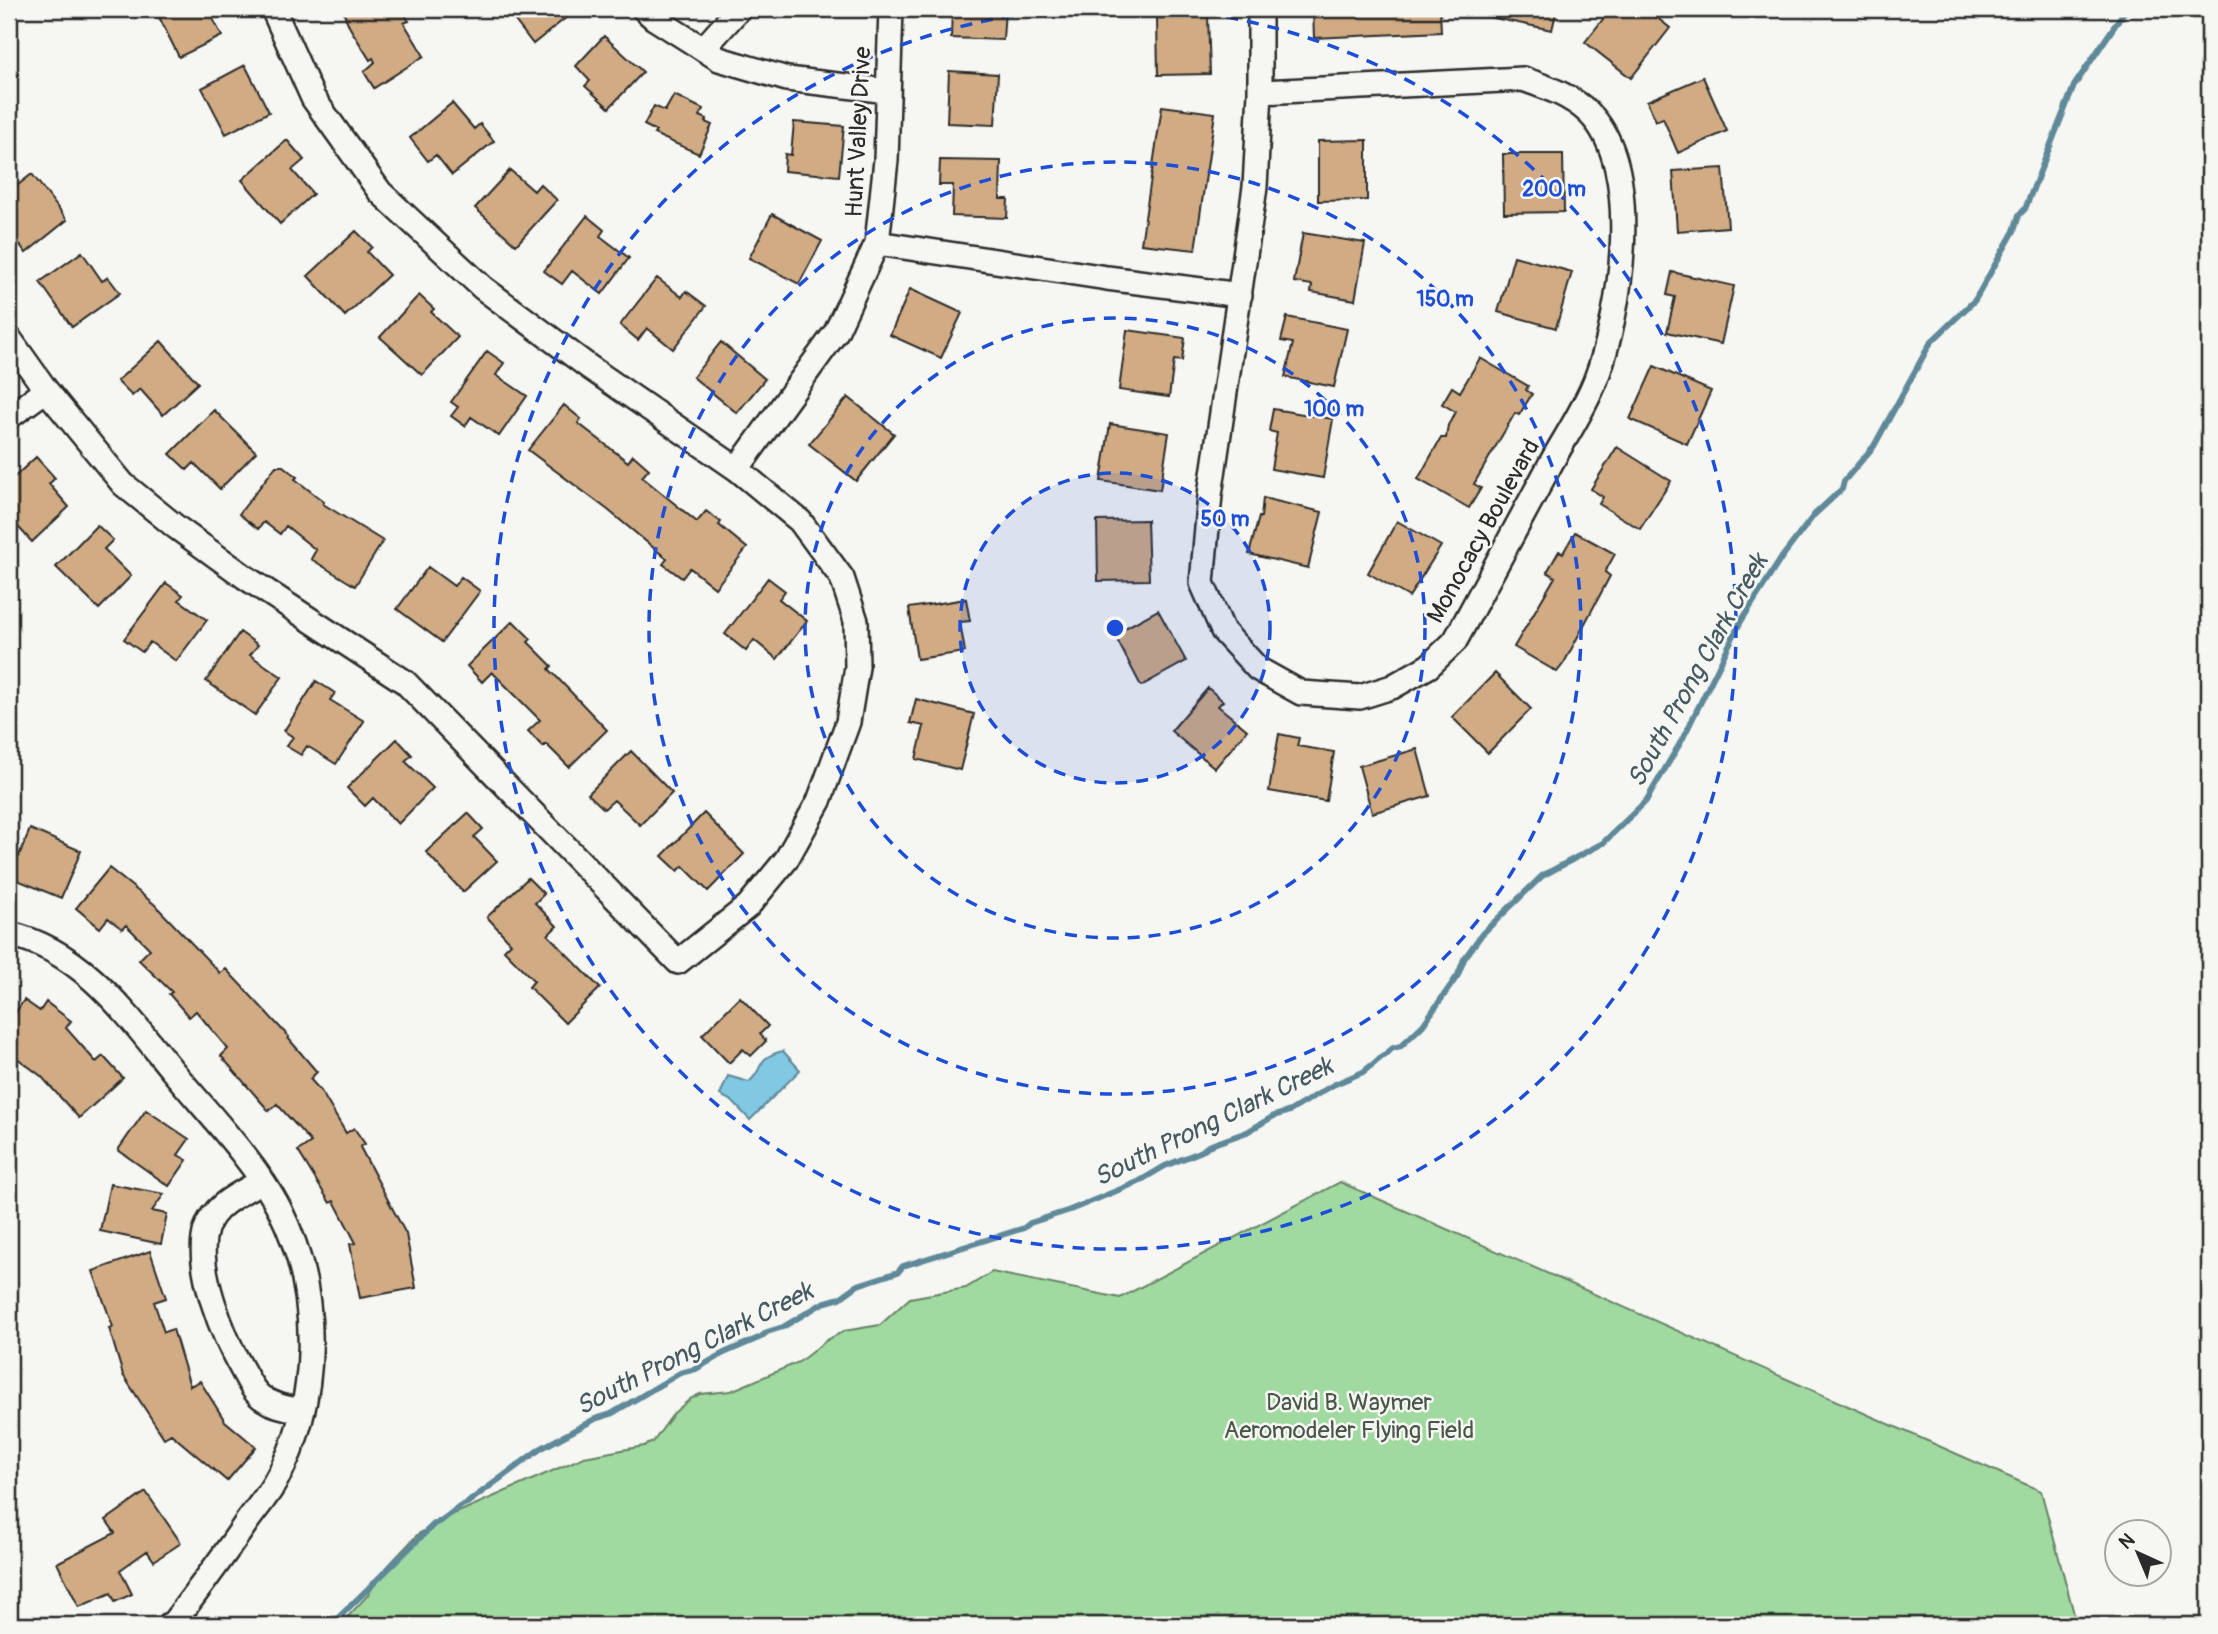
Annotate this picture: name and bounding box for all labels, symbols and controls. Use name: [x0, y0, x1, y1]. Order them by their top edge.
street label: Hunt Valley Drive: [840, 46, 877, 218]
text: 200 m: [1522, 176, 1586, 203]
text: 150 m: [1416, 286, 1474, 313]
text: 100 m: [1304, 396, 1364, 423]
street label: Monocacy Boulevard: [1421, 434, 1546, 628]
text: 50 m: [1201, 506, 1250, 533]
water label: South Prong Clark Creek: [1620, 546, 1776, 793]
centre of rings: [1103, 616, 1127, 640]
water label: South Prong Clark Creek: [1089, 1049, 1340, 1194]
water label: South Prong Clark Creek: [571, 1274, 820, 1423]
park label: David B. Waymer Aeromodeler Flying Field: [1224, 1388, 1474, 1445]
north arrow: [2102, 1518, 2172, 1588]
text: N: [2114, 1528, 2140, 1555]

